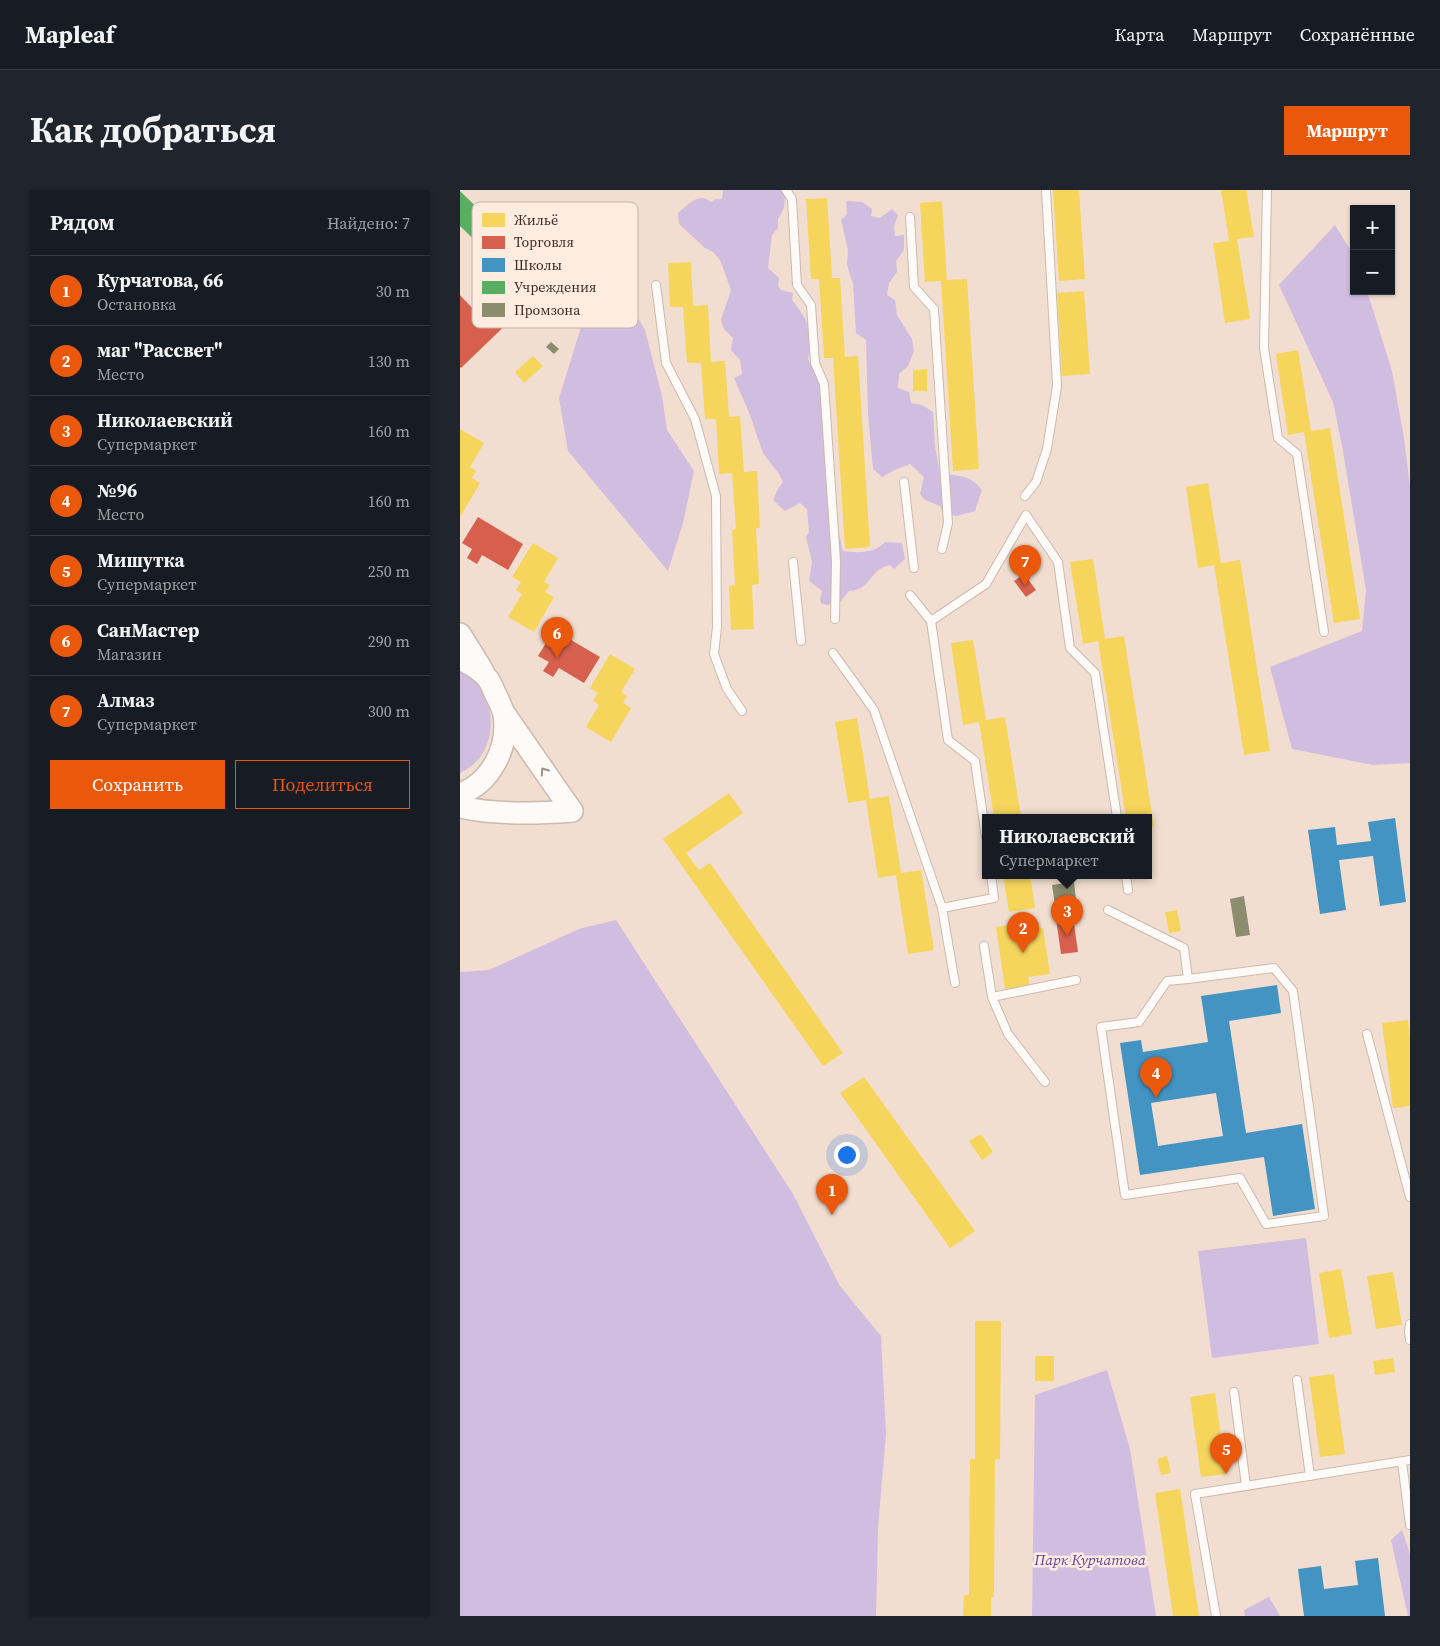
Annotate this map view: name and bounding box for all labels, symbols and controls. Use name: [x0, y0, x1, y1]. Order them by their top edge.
text: Mapleaf: [25, 18, 115, 51]
text: Карта: [1115, 22, 1164, 47]
text: Маршрут: [1192, 22, 1272, 47]
text: Сохранённые: [1300, 22, 1415, 47]
text: Как добраться: [30, 106, 276, 154]
button: Маршрут: [1284, 106, 1410, 155]
legend: [472, 202, 638, 328]
map controls: [1350, 205, 1395, 295]
button: +: [1350, 205, 1395, 250]
text: Рядом: [50, 208, 115, 237]
text: Жильё: [514, 210, 558, 230]
text: Найдено: 7: [327, 212, 410, 234]
text: Торговля: [514, 232, 574, 252]
button: −: [1350, 250, 1395, 295]
text: Школы: [514, 255, 562, 275]
text: Курчатова, 66: [97, 267, 224, 293]
text: Учреждения: [514, 277, 597, 297]
text: 1: [62, 280, 70, 302]
text: 30 m: [376, 280, 410, 302]
text: Остановка: [97, 293, 176, 315]
text: Промзона: [514, 300, 581, 320]
text: маг "Рассвет": [97, 337, 223, 363]
text: 2: [62, 350, 70, 372]
text: 130 m: [368, 350, 410, 372]
text: Место: [97, 363, 144, 385]
text: Николаевский: [97, 407, 233, 433]
text: 3: [62, 420, 70, 442]
text: 160 m: [368, 420, 410, 442]
text: Супермаркет: [97, 433, 197, 455]
text: №96: [97, 477, 137, 503]
text: 4: [62, 490, 70, 512]
text: 160 m: [368, 490, 410, 512]
text: Место: [97, 503, 144, 525]
pin: 7: [1009, 545, 1041, 586]
text: Мишутка: [97, 547, 185, 573]
text: 5: [62, 560, 70, 582]
text: 250 m: [368, 560, 410, 582]
text: Супермаркет: [97, 573, 197, 595]
text: СанМастер: [97, 617, 199, 643]
pin: 6: [541, 617, 573, 658]
text: 6: [62, 630, 70, 652]
text: 290 m: [368, 630, 410, 652]
text: Магазин: [97, 643, 162, 665]
text: Алмаз: [97, 687, 154, 713]
text: 7: [62, 700, 70, 722]
text: 300 m: [368, 700, 410, 722]
text: Супермаркет: [97, 713, 197, 735]
button: Сохранить: [50, 760, 225, 809]
button: Поделиться: [235, 760, 410, 809]
one-way arrow: [541, 767, 550, 777]
popup: [982, 814, 1152, 879]
text: Николаевский: [999, 823, 1135, 849]
text: Супермаркет: [999, 849, 1099, 871]
pin: 3: [1051, 895, 1083, 936]
pin: 2: [1007, 912, 1039, 953]
pin: 4: [1140, 1057, 1172, 1098]
your location: [834, 1142, 860, 1168]
pin: 1: [816, 1174, 848, 1215]
pin: 5: [1210, 1433, 1242, 1474]
park label: Парк Курчатова: [1033, 1549, 1146, 1570]

